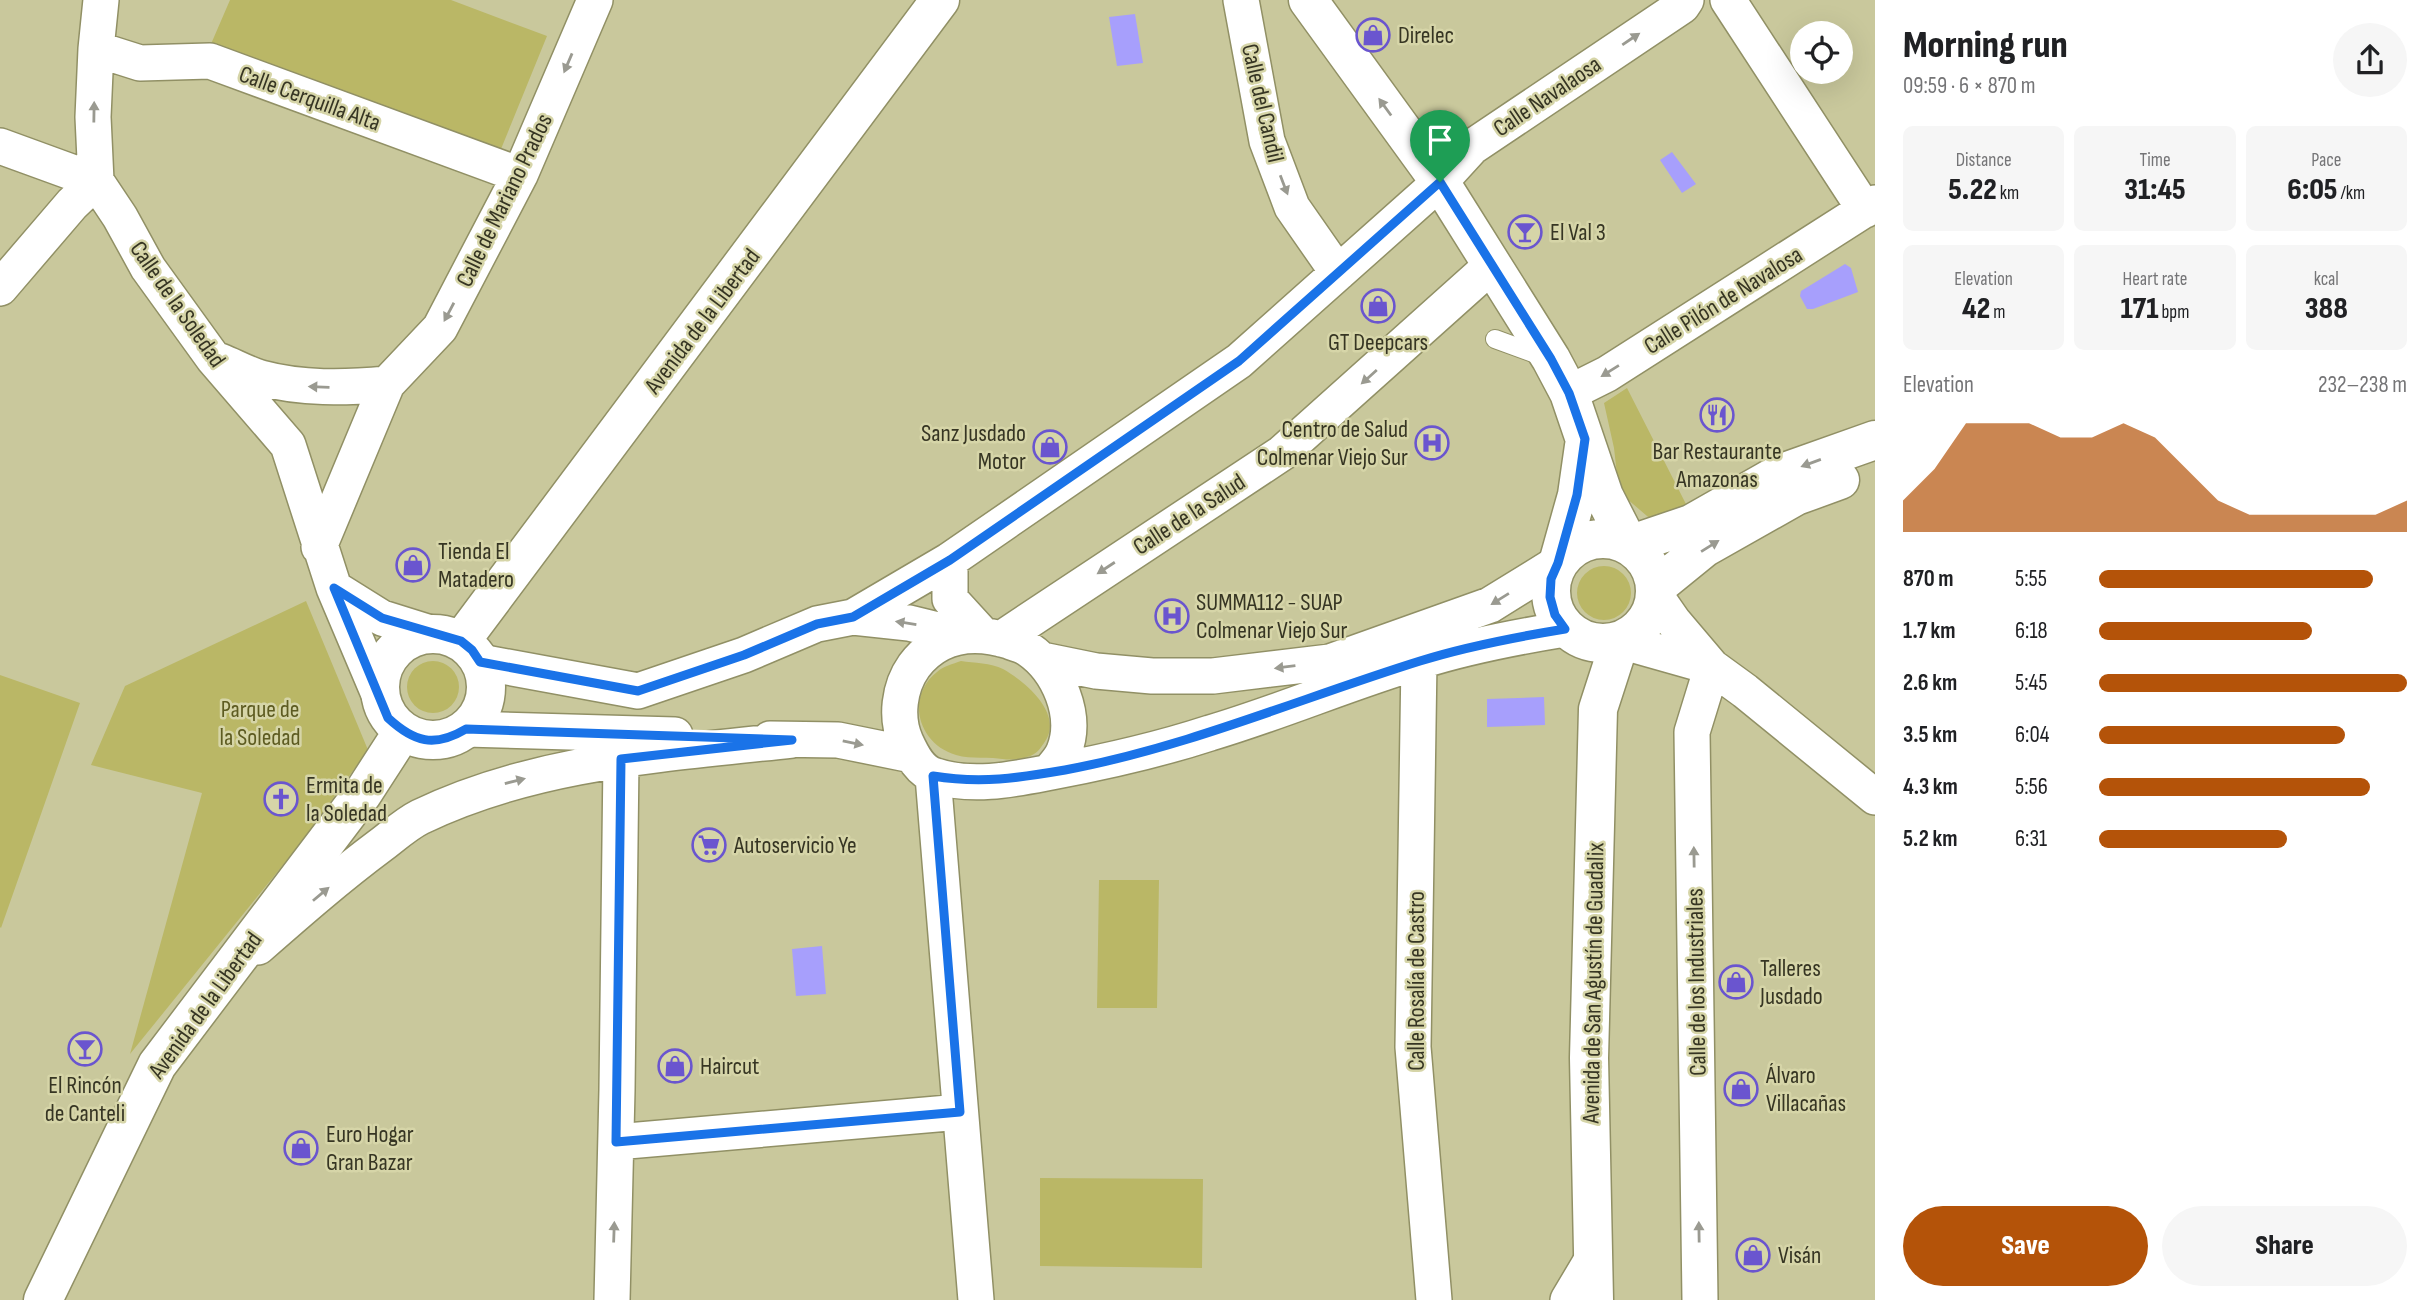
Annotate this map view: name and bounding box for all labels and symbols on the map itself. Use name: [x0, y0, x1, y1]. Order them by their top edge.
shop icon: Direlec: [1354, 16, 1392, 54]
place label: Direlec: [1398, 21, 1454, 50]
one-way arrow: [1621, 33, 1641, 46]
street label: Calle del Candil: [1235, 41, 1290, 165]
street label: Calle Navalaosa: [1488, 50, 1607, 143]
one-way arrow: [562, 52, 573, 73]
street label: Calle Cerquilla Alta: [235, 59, 385, 137]
one-way arrow: [1379, 98, 1393, 116]
one-way arrow: [88, 101, 100, 123]
street label: Calle de Mariano Prados: [450, 109, 559, 291]
pin: [1410, 110, 1470, 182]
one-way arrow: [1279, 175, 1290, 196]
bar icon: El Val 3: [1506, 213, 1544, 251]
place label: El Val 3: [1550, 218, 1606, 247]
street label: Calle de la Soledad: [123, 236, 232, 373]
street label: Calle Pilón de Navalosa: [1639, 240, 1808, 361]
street label: Avenida de la Libertad: [638, 243, 766, 400]
shop icon: GT Deepcars: [1359, 287, 1397, 325]
one-way arrow: [443, 302, 454, 322]
place label: GT Deepcars: [1328, 328, 1428, 357]
one-way arrow: [1601, 364, 1620, 377]
one-way arrow: [1360, 368, 1377, 384]
one-way arrow: [308, 381, 330, 392]
restaurant icon: Bar Restaurante Amazonas: [1698, 396, 1736, 434]
place label: Centro de Salud Colmenar Viejo Sur: [1257, 415, 1408, 472]
place label: Sanz Jusdado Motor: [921, 419, 1026, 476]
hospital icon: Centro de Salud Colmenar Viejo Sur: [1413, 424, 1451, 462]
shop icon: Sanz Jusdado Motor: [1031, 428, 1069, 466]
place label: Bar Restaurante Amazonas: [1652, 437, 1782, 494]
one-way arrow: [1800, 458, 1821, 469]
street label: Calle de la Salud: [1128, 467, 1251, 561]
place label: Tienda El Matadero: [438, 537, 514, 594]
one-way arrow: [1700, 539, 1719, 552]
shop icon: Tienda El Matadero: [394, 546, 432, 584]
one-way arrow: [1097, 561, 1116, 574]
place label: SUMMA112 - SUAP Colmenar Viejo Sur: [1196, 588, 1347, 645]
one-way arrow: [1491, 593, 1510, 605]
hospital icon: SUMMA112 - SUAP Colmenar Viejo Sur: [1153, 597, 1191, 635]
one-way arrow: [895, 617, 917, 628]
one-way arrow: [1273, 662, 1295, 673]
park label: Parque de la Soledad: [219, 695, 301, 752]
one-way arrow: [842, 737, 864, 748]
place label: Ermita de la Soledad: [306, 771, 387, 828]
one-way arrow: [504, 775, 526, 786]
church icon: Ermita de la Soledad: [262, 780, 300, 818]
supermarket icon: Autoservicio Ye: [690, 826, 728, 864]
place label: Autoservicio Ye: [733, 831, 857, 860]
street label: Avenida de San Agustín de Guadalix: [1577, 842, 1610, 1125]
one-way arrow: [1688, 846, 1700, 868]
one-way arrow: [311, 886, 329, 901]
street label: Calle de los Industriales: [1680, 888, 1713, 1076]
street label: Calle Rosalía de Castro: [1402, 891, 1431, 1071]
street label: Avenida de la Libertad: [142, 926, 268, 1085]
place label: Talleres Jusdado: [1759, 954, 1823, 1011]
shop icon: Talleres Jusdado: [1717, 963, 1755, 1001]
bar icon: El Rincón de Canteli: [66, 1030, 104, 1068]
shop icon: Haircut: [656, 1047, 694, 1085]
place label: Haircut: [700, 1052, 759, 1081]
place label: Álvaro Villacañas: [1765, 1061, 1846, 1118]
shop icon: Álvaro Villacañas: [1722, 1070, 1760, 1108]
place label: El Rincón de Canteli: [45, 1071, 125, 1128]
place label: Euro Hogar Gran Bazar: [326, 1120, 414, 1177]
shop icon: Euro Hogar Gran Bazar: [282, 1129, 320, 1167]
one-way arrow: [608, 1221, 619, 1243]
one-way arrow: [1693, 1221, 1705, 1243]
shop icon: Visán: [1734, 1236, 1772, 1274]
place label: Visán: [1778, 1241, 1821, 1270]

